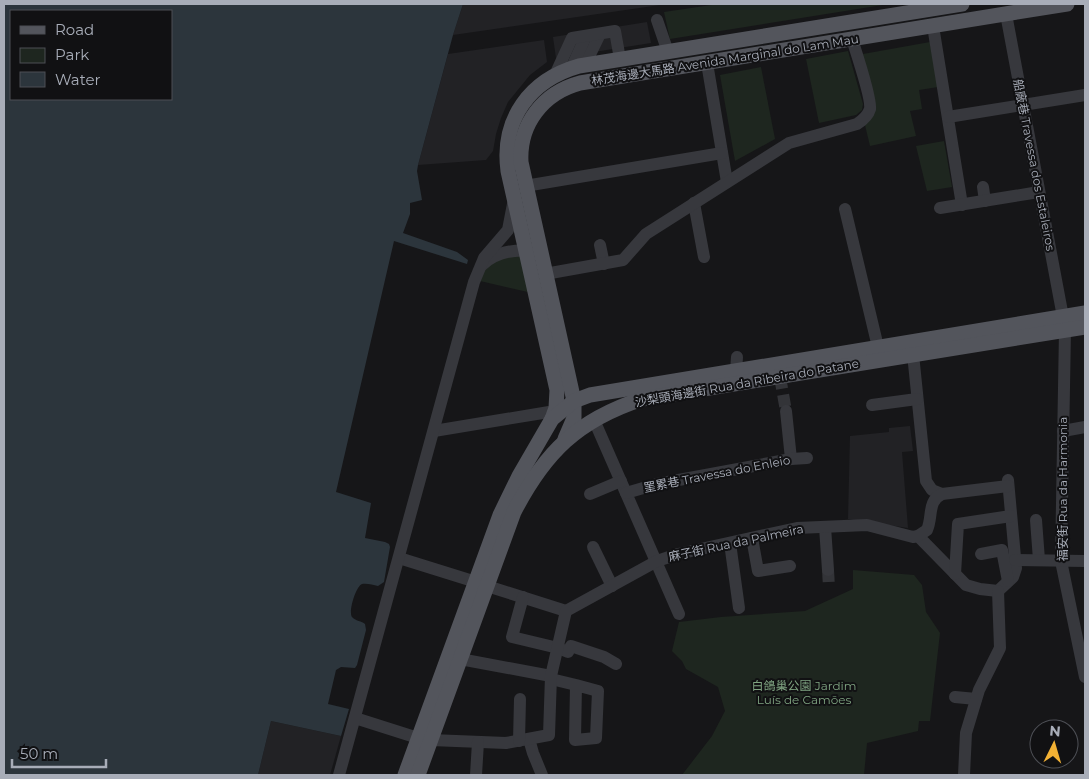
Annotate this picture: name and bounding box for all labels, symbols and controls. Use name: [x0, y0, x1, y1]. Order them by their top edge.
legend: [10, 10, 172, 100]
text: Road: [55, 20, 94, 39]
street label: 林茂海邊大馬路 Avenida Marginal do Lam Mau: [590, 31, 860, 88]
text: Park: [55, 45, 89, 64]
text: Water: [55, 70, 101, 89]
street label: 船廠巷 Travessa dos Estaleiros: [1010, 78, 1059, 252]
street label: 沙梨頭海邊街 Rua da Ribeira do Patane: [634, 355, 860, 410]
street label: 福安街 Rua da Harmonia: [1055, 417, 1070, 561]
street label: 罣累巷 Travessa do Enleio: [642, 452, 791, 495]
street label: 麻子街 Rua da Palmeira: [667, 521, 805, 564]
park label: 白鴿巢公園 Jardim Luís de Camões: [752, 678, 857, 707]
north arrow: [1029, 719, 1079, 769]
text: N: [1049, 722, 1062, 741]
scale bar: [12, 736, 106, 768]
text: 50 m: [20, 744, 58, 763]

